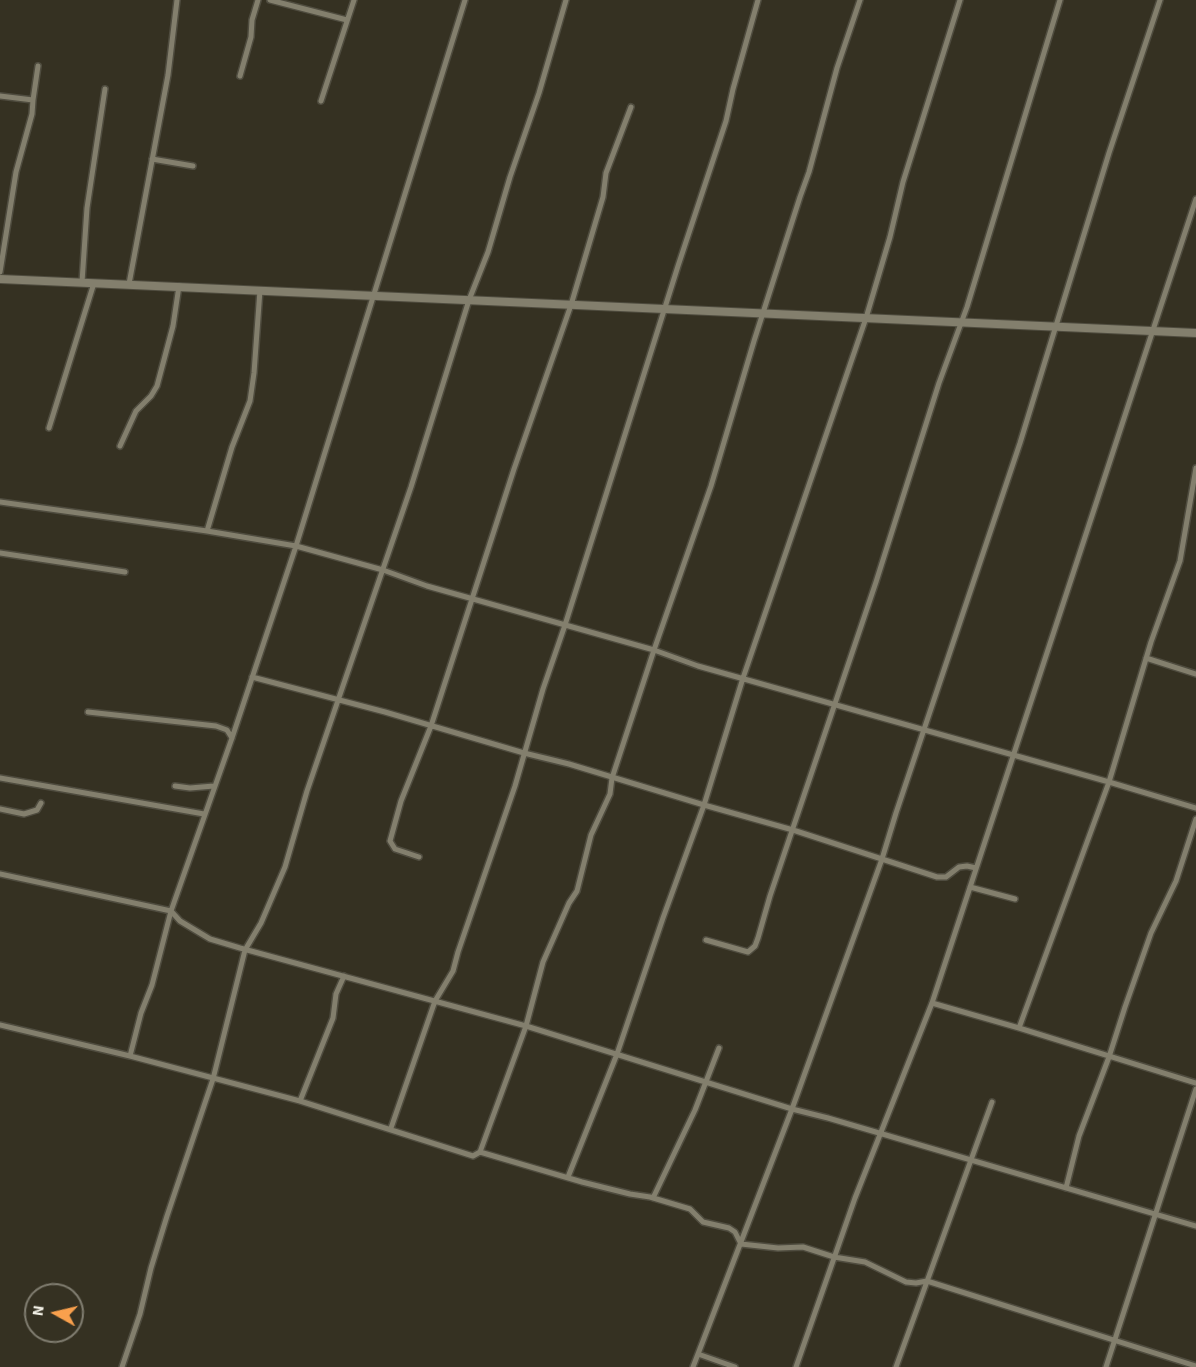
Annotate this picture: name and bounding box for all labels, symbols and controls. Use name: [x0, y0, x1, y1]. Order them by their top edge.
north arrow: [24, 1283, 84, 1343]
text: N: [27, 1304, 50, 1318]

